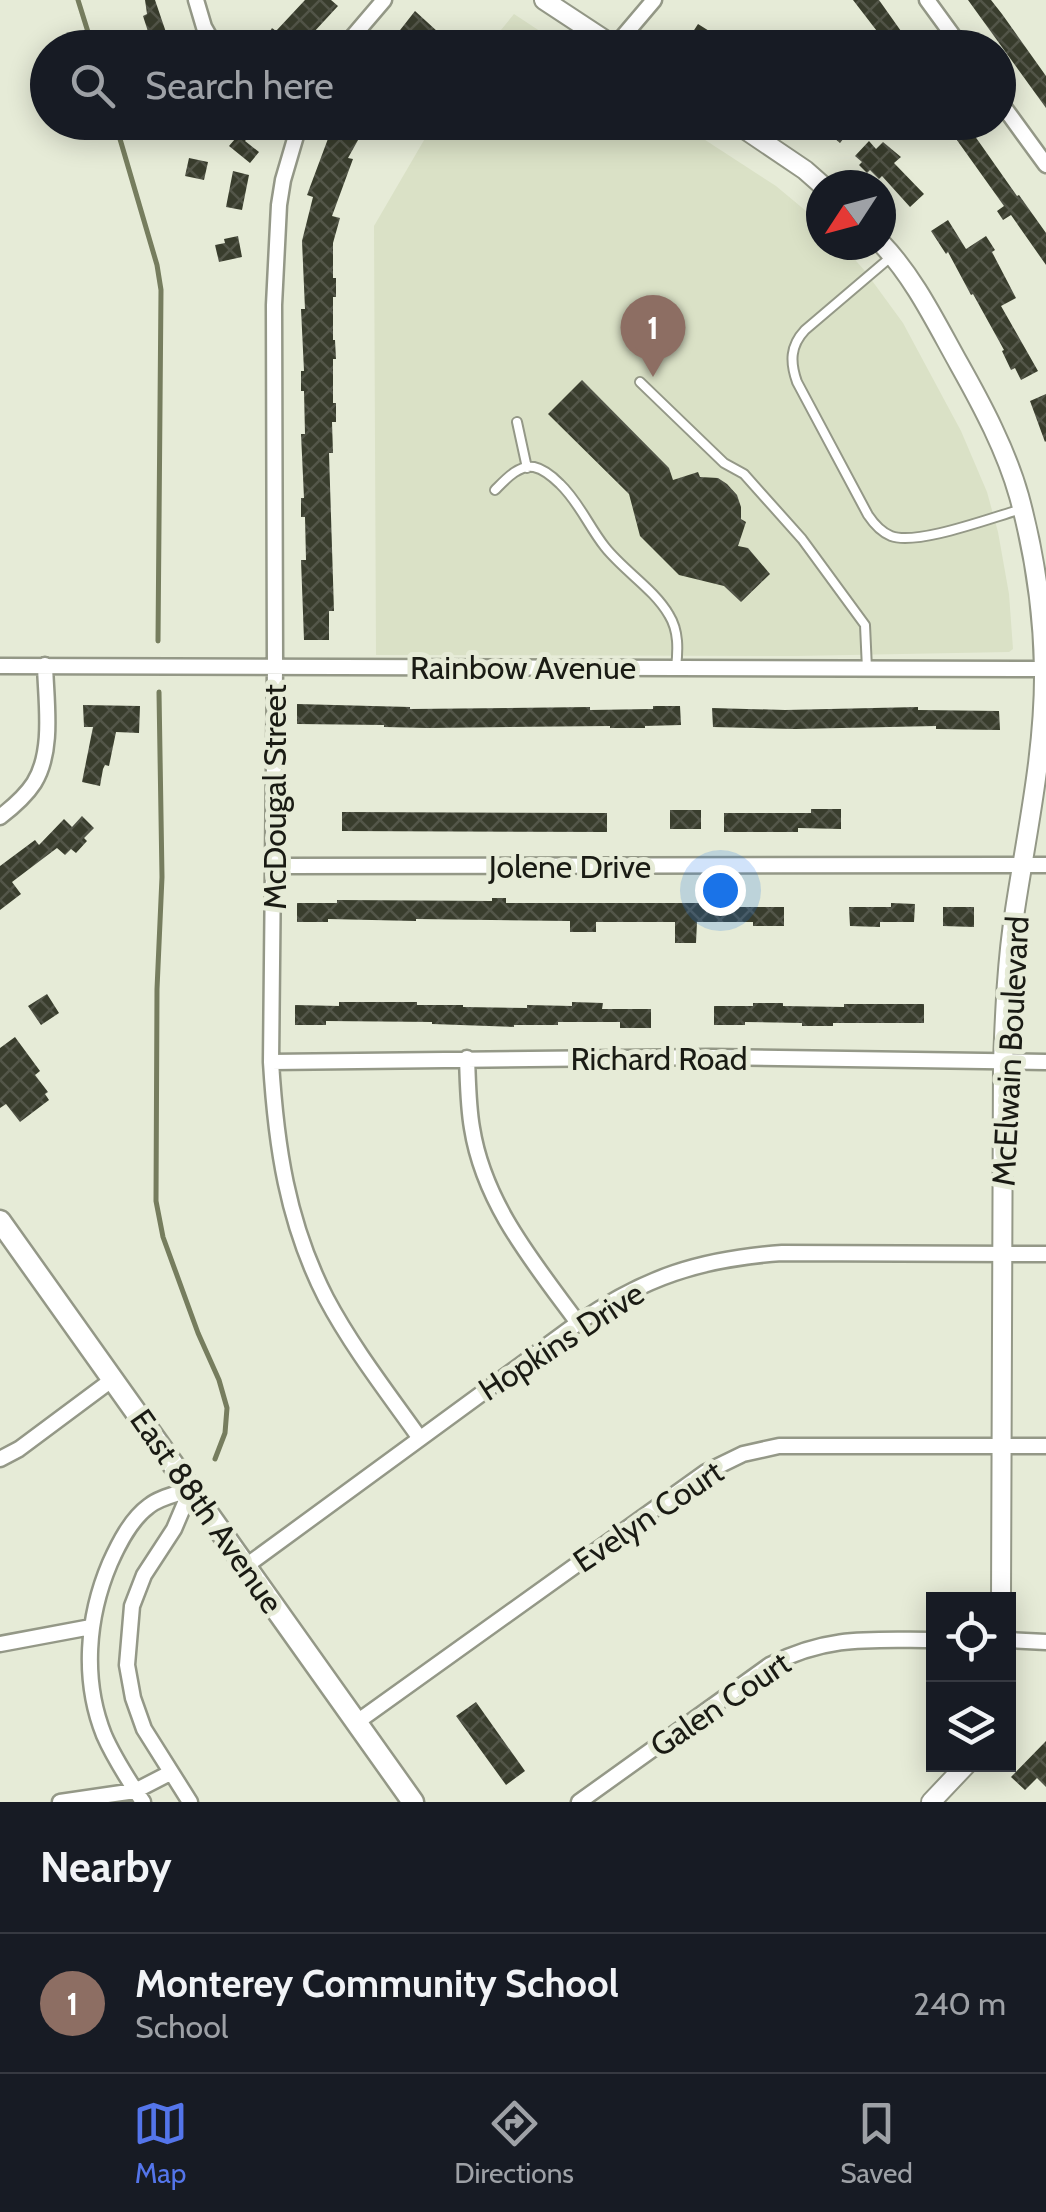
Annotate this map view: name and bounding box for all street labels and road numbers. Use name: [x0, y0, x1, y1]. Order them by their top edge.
street label: Rainbow Avenue: [410, 648, 636, 687]
street label: McDougal Street: [255, 684, 294, 910]
street label: Jolene Drive: [488, 847, 651, 886]
street label: McElwain Boulevard: [983, 915, 1037, 1187]
street label: Richard Road: [570, 1039, 748, 1078]
street label: Hopkins Drive: [471, 1273, 651, 1409]
street label: East 88th Avenue: [122, 1402, 292, 1620]
street label: Evelyn Court: [566, 1452, 730, 1580]
street label: Galen Court: [643, 1643, 798, 1765]

